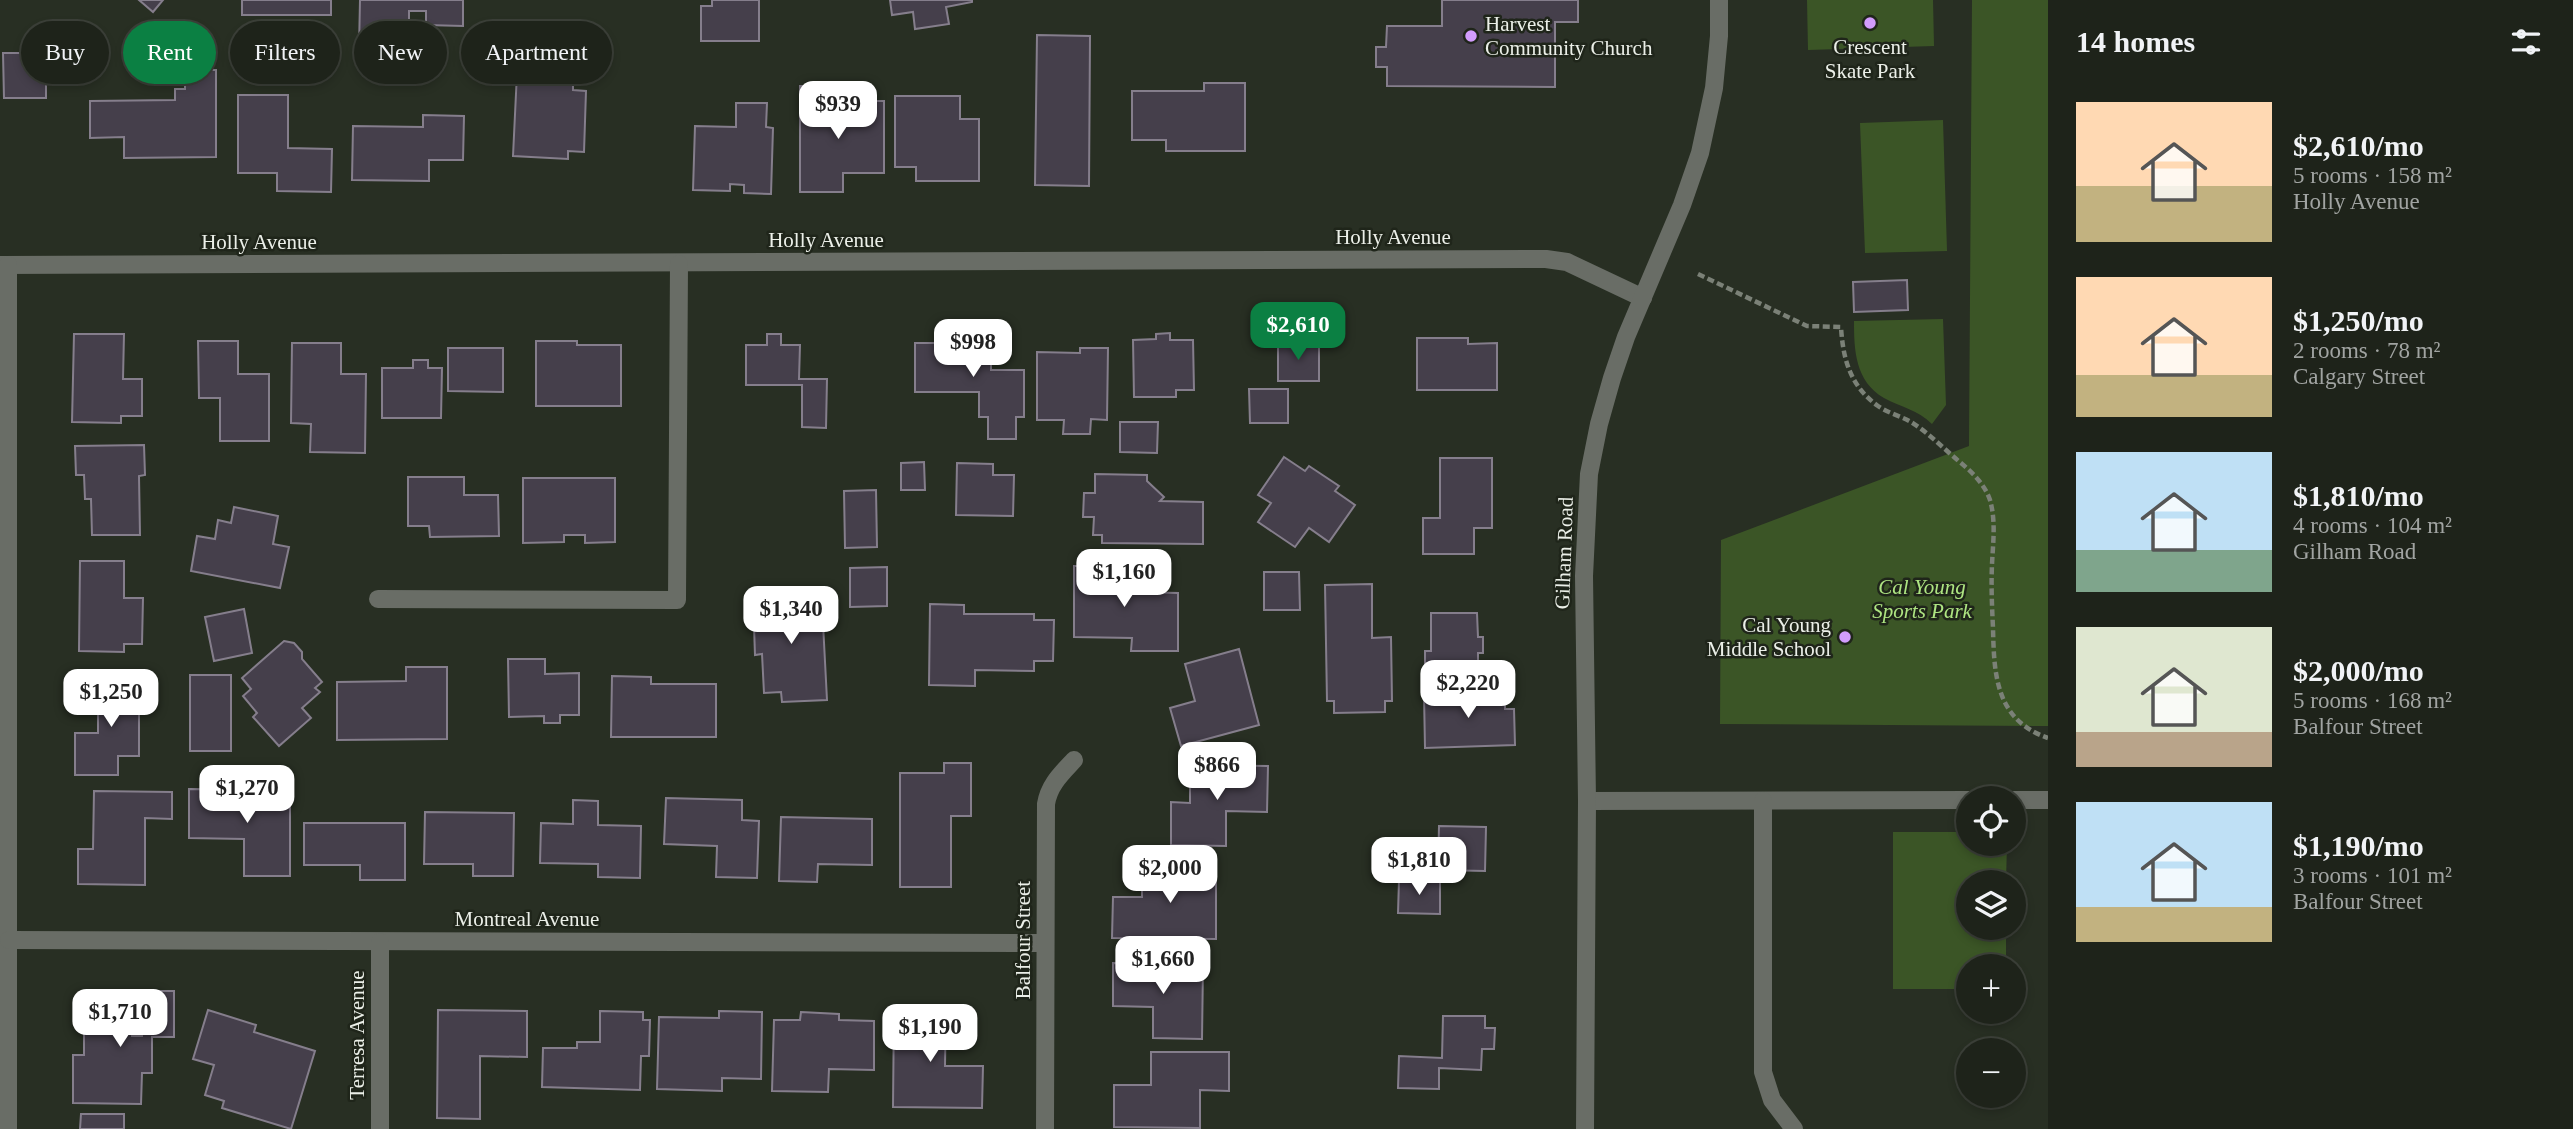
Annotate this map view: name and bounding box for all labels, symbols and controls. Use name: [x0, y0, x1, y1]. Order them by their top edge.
place label: Harvest Community Church: [1485, 12, 1653, 60]
marker: Crescent Skate Park: [1862, 15, 1878, 31]
chip: Buy: [21, 21, 109, 84]
chip: Rent: [123, 21, 216, 84]
chip: Filters: [230, 21, 340, 84]
chip: New: [354, 21, 447, 84]
chip: Apartment: [461, 21, 612, 84]
icon: filters: [2507, 23, 2545, 61]
text: 14 homes: [2076, 25, 2195, 58]
marker: Harvest Community Church: [1463, 28, 1479, 44]
place label: Crescent Skate Park: [1825, 35, 1916, 83]
pin: $939: [797, 82, 879, 141]
text: $939: [815, 91, 861, 116]
text: $2,610/mo: [2293, 129, 2424, 162]
icon: home: [2132, 130, 2216, 214]
text: 5 rooms · 158 m²: [2293, 163, 2452, 188]
text: Holly Avenue: [2293, 189, 2420, 214]
street label: Holly Avenue: [1335, 225, 1451, 249]
street label: Holly Avenue: [768, 228, 884, 252]
street label: Holly Avenue: [201, 230, 317, 254]
pin: $2,610: [1241, 302, 1355, 362]
text: $1,250/mo: [2293, 304, 2424, 337]
icon: home: [2132, 305, 2216, 389]
text: $2,610: [1266, 312, 1330, 337]
pin: $998: [932, 320, 1014, 379]
text: $998: [950, 329, 996, 354]
text: 2 rooms · 78 m²: [2293, 338, 2440, 363]
text: Calgary Street: [2293, 364, 2425, 389]
text: $1,810/mo: [2293, 479, 2424, 512]
icon: home: [2132, 480, 2216, 564]
street label: Gilham Road: [1550, 496, 1578, 610]
text: 4 rooms · 104 m²: [2293, 513, 2452, 538]
text: Gilham Road: [2293, 539, 2416, 564]
pin: $1,160: [1067, 550, 1181, 609]
text: $1,160: [1092, 559, 1156, 584]
park label: Cal Young Sports Park: [1872, 575, 1973, 623]
pin: $1,340: [734, 586, 848, 646]
text: $1,340: [759, 596, 823, 621]
place label: Cal Young Middle School: [1707, 613, 1831, 661]
marker: Cal Young Middle School: [1837, 629, 1853, 645]
text: $2,000/mo: [2293, 654, 2424, 687]
icon: home: [2132, 655, 2216, 739]
pin: $2,220: [1411, 660, 1525, 720]
pin: $1,250: [54, 670, 168, 729]
text: $2,220: [1436, 670, 1500, 695]
text: $1,250: [79, 679, 143, 704]
text: 5 rooms · 168 m²: [2293, 688, 2452, 713]
text: Balfour Street: [2293, 714, 2423, 739]
pin: $866: [1176, 742, 1258, 802]
text: $866: [1194, 752, 1240, 777]
pin: $1,270: [190, 766, 304, 825]
text: $1,270: [215, 775, 279, 800]
map controls: [1956, 786, 2026, 1108]
button: locate: [1956, 786, 2026, 856]
text: $1,190/mo: [2293, 829, 2424, 862]
icon: home: [2132, 830, 2216, 914]
pin: $1,810: [1362, 838, 1476, 897]
pin: $2,000: [1113, 846, 1227, 905]
text: $1,810: [1387, 847, 1451, 872]
text: $2,000: [1138, 855, 1202, 880]
text: 3 rooms · 101 m²: [2293, 863, 2452, 888]
button: layers: [1956, 870, 2026, 940]
street label: Balfour Street: [1011, 881, 1035, 999]
text: Balfour Street: [2293, 889, 2423, 914]
street label: Montreal Avenue: [455, 907, 599, 931]
pin: $1,660: [1106, 936, 1220, 996]
text: $1,660: [1131, 946, 1195, 971]
button: +: [1956, 954, 2026, 1024]
street label: Terresa Avenue: [345, 970, 369, 1100]
pin: $1,710: [63, 990, 177, 1049]
text: $1,710: [88, 999, 152, 1024]
pin: $1,190: [873, 1004, 987, 1064]
text: $1,190: [898, 1014, 962, 1039]
button: −: [1956, 1038, 2026, 1108]

